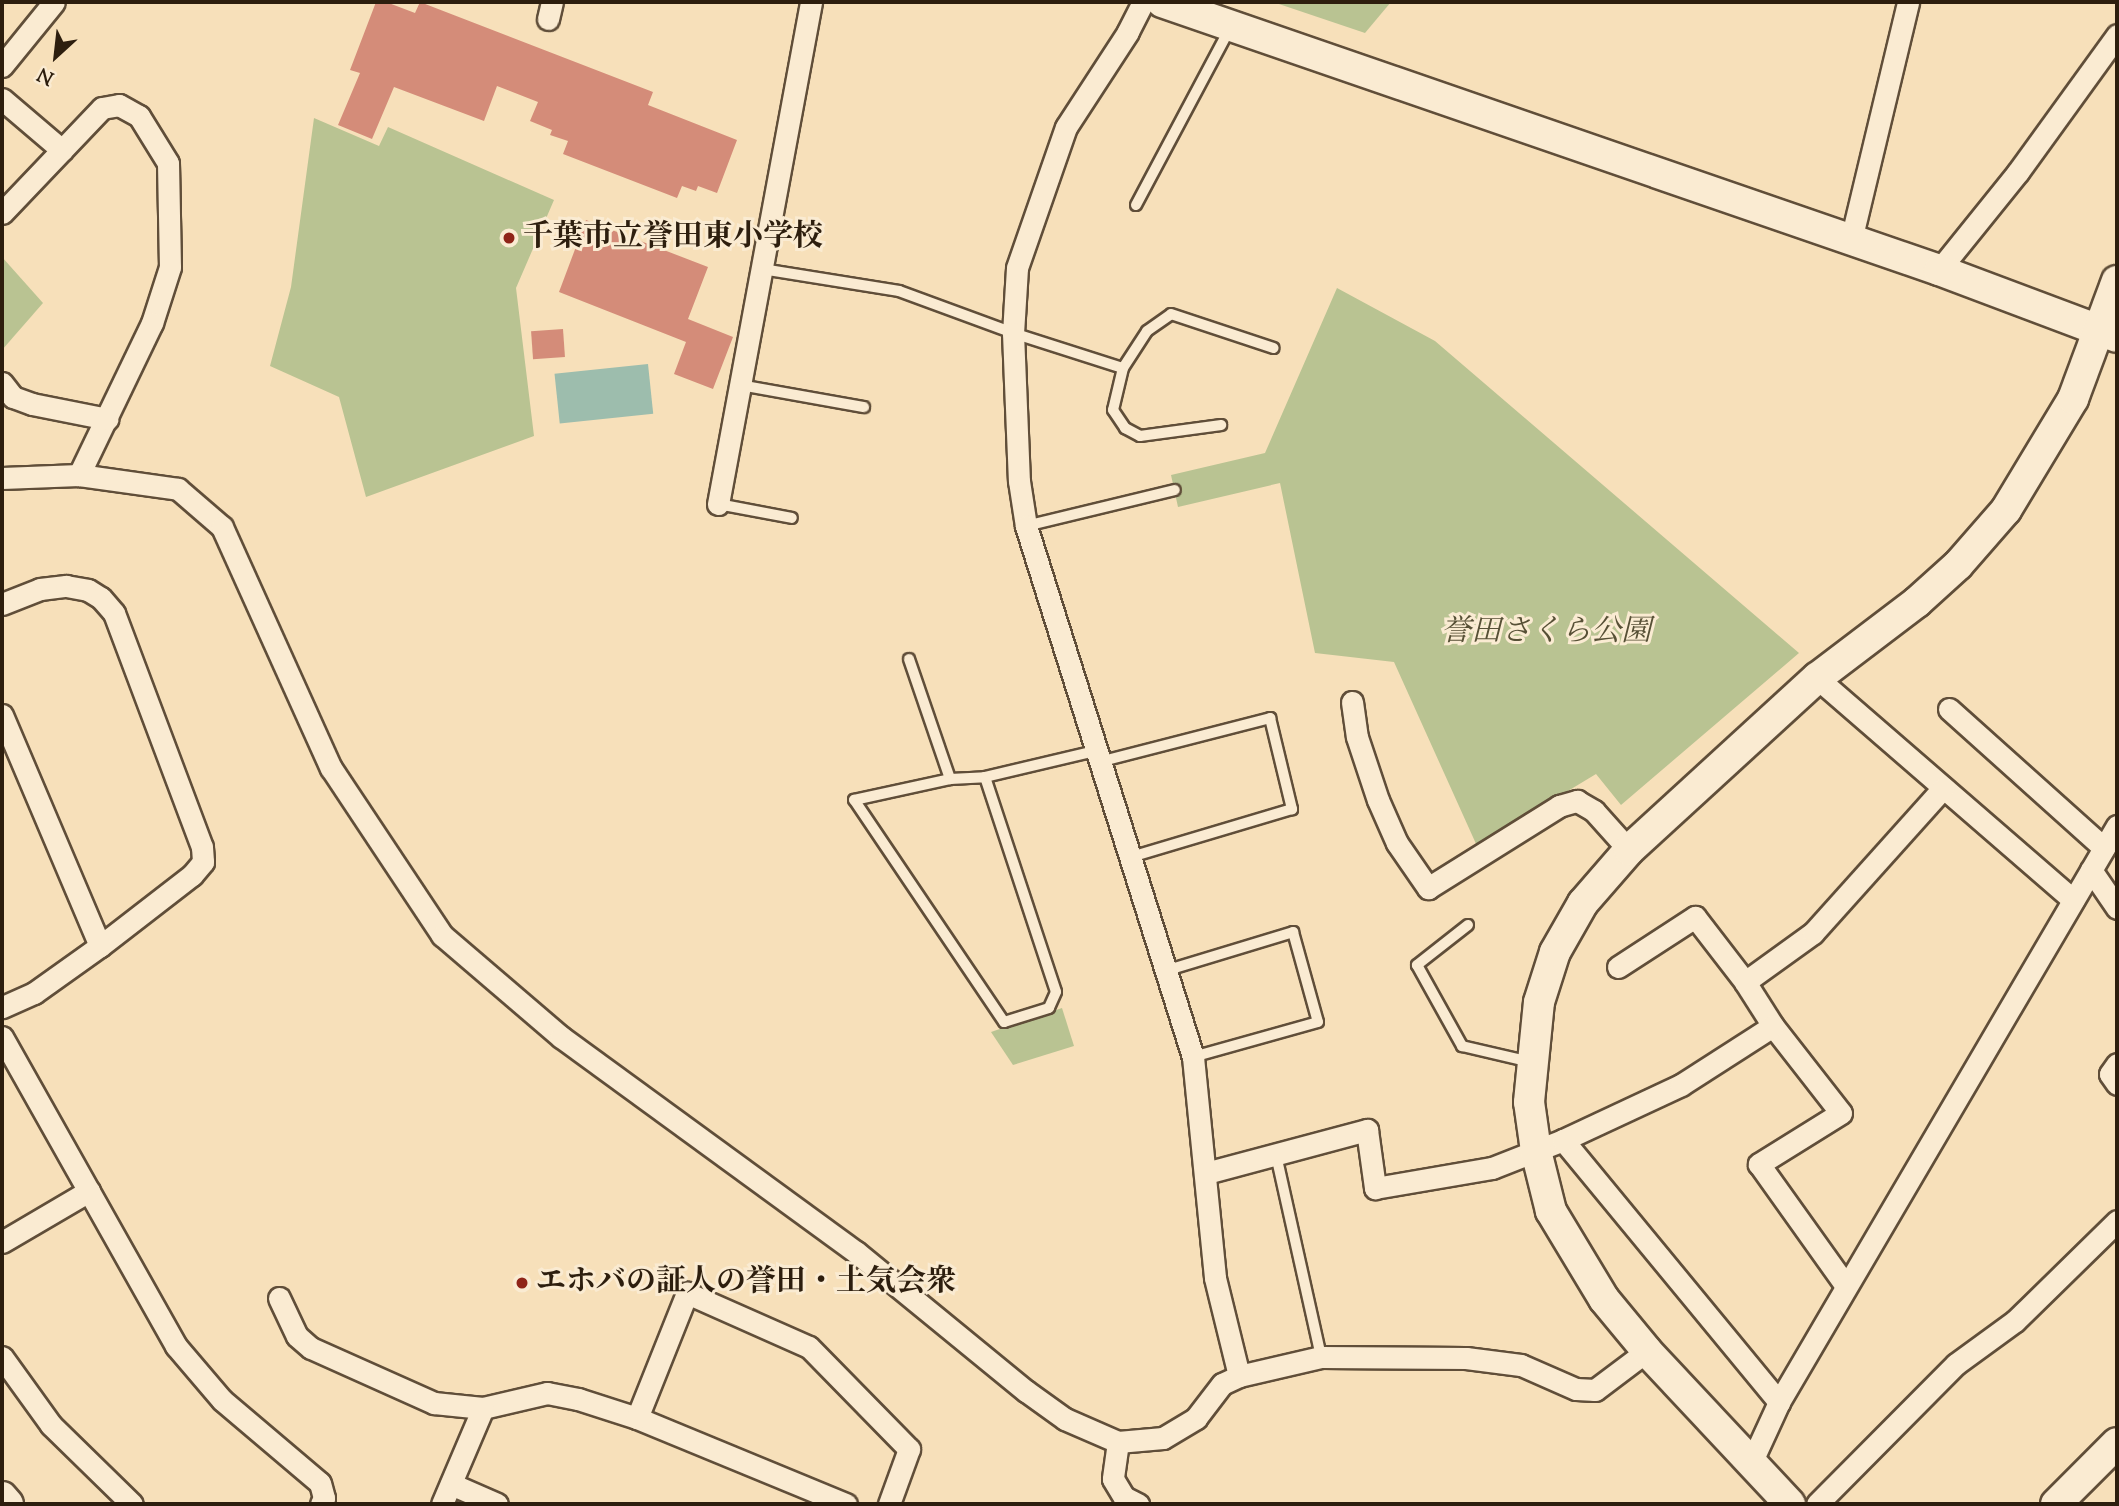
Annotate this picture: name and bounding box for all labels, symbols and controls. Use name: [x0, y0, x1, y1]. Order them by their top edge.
north arrow: [21, 21, 91, 91]
text: N: [33, 60, 59, 91]
place label: 千葉市立誉田東小学校: [523, 220, 823, 256]
marker: 千葉市立誉田東小学校: [501, 230, 517, 246]
park label: 誉田さくら公園: [1441, 615, 1651, 651]
place label: エホバの証人の誉田・土気会衆: [536, 1265, 956, 1301]
marker: エホバの証人の誉田・土気会衆: [514, 1275, 530, 1291]

